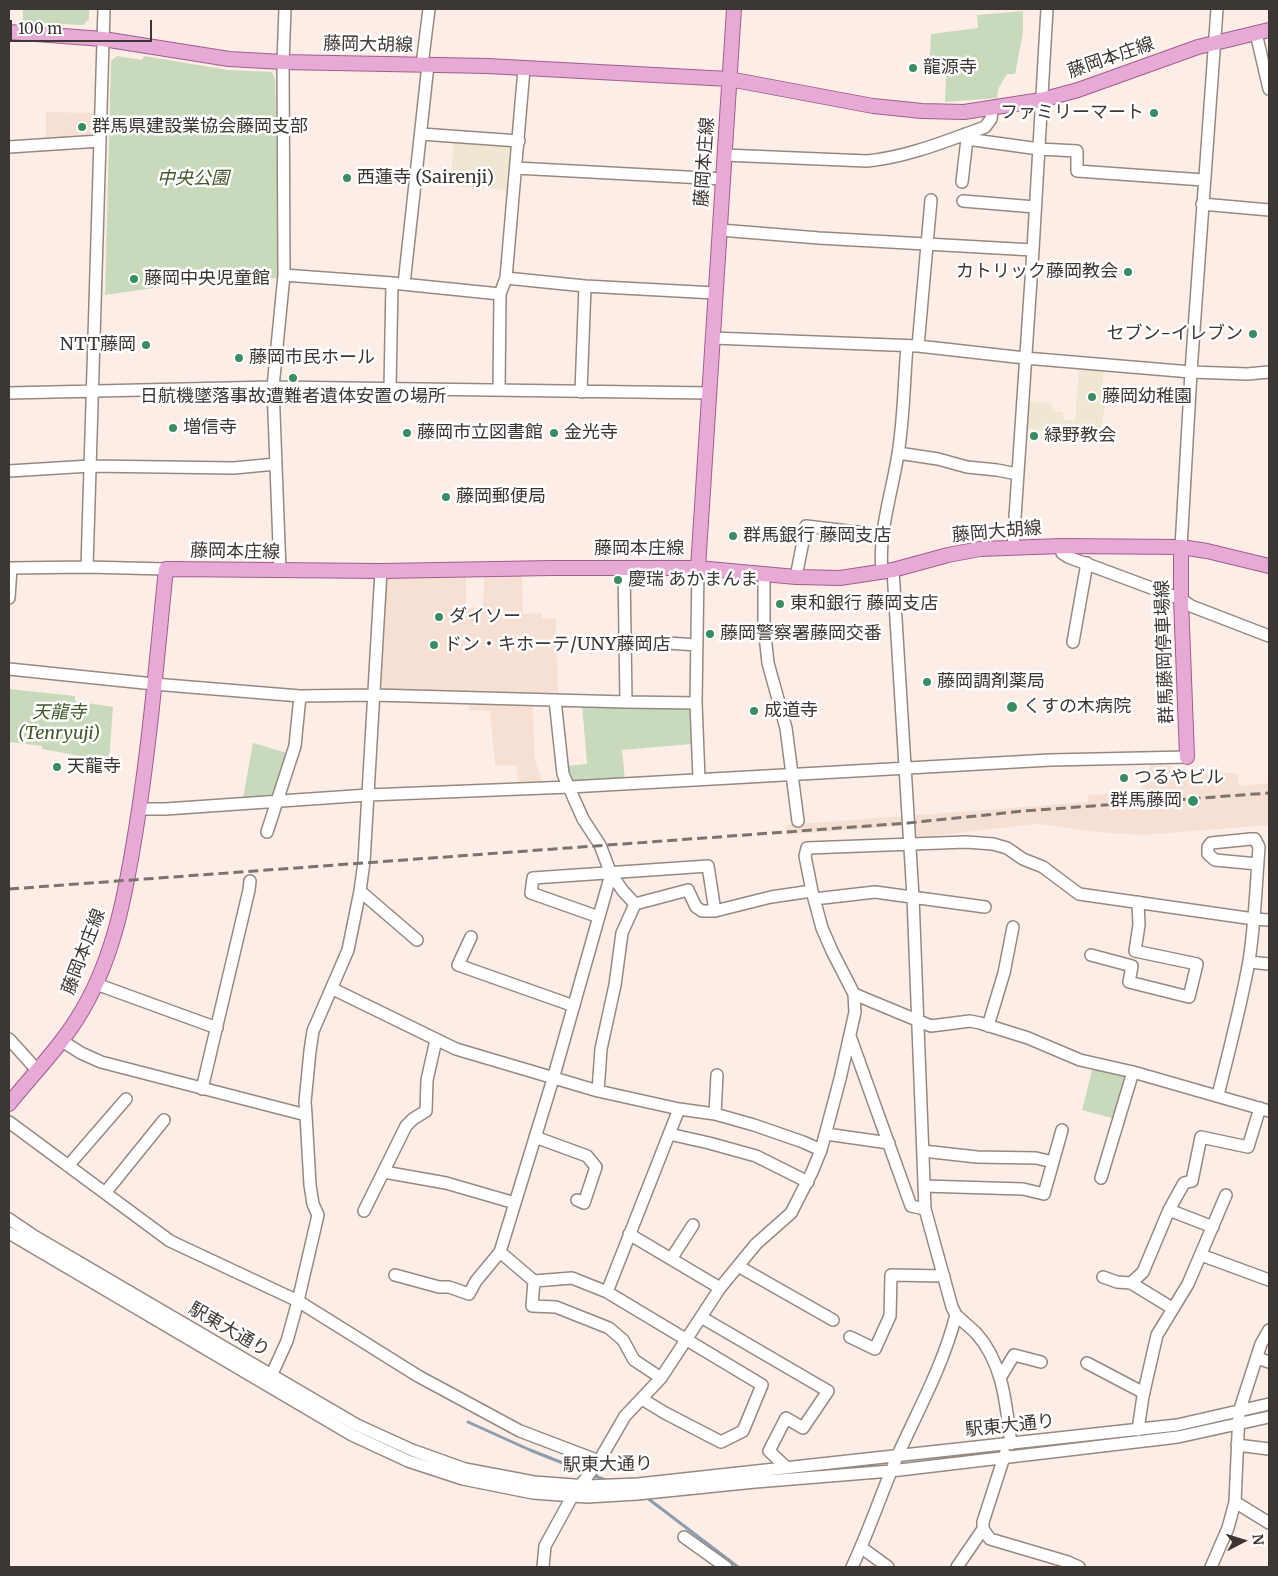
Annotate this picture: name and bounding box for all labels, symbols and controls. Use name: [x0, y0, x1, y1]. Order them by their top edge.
scale bar: [12, 10, 155, 42]
text: 100 m: [18, 19, 62, 38]
street label: 藤岡大胡線: [323, 33, 413, 57]
street label: 藤岡本庄線: [1065, 33, 1157, 83]
place label: 龍源寺: [923, 57, 977, 79]
marker: 龍源寺: [907, 62, 919, 74]
place label: ファミリーマート: [1000, 102, 1144, 124]
marker: ファミリーマート: [1148, 107, 1160, 119]
place label: 群馬県建設業協会藤岡支部: [92, 116, 308, 138]
street label: 藤岡本庄線: [691, 116, 719, 208]
marker: 群馬県建設業協会藤岡支部: [76, 121, 88, 133]
place label: 西蓮寺 (Sairenji): [357, 167, 494, 189]
park label: 中央公園: [157, 168, 229, 190]
marker: 西蓮寺 (Sairenji): [341, 172, 353, 184]
place label: カトリック藤岡教会: [956, 261, 1118, 283]
marker: カトリック藤岡教会: [1122, 266, 1134, 278]
place label: 藤岡中央児童館: [144, 268, 270, 290]
marker: 藤岡中央児童館: [128, 273, 140, 285]
place label: セブン-イレブン: [1107, 323, 1243, 345]
marker: セブン-イレブン: [1247, 328, 1259, 340]
place label: NTT藤岡: [60, 334, 136, 356]
marker: NTT藤岡: [140, 339, 152, 351]
place label: 藤岡市民ホール: [249, 347, 375, 369]
marker: 藤岡市民ホール: [233, 352, 245, 364]
marker: 日航機墜落事故遭難者遺体安置の場所: [287, 372, 299, 384]
place label: 日航機墜落事故遭難者遺体安置の場所: [140, 386, 446, 408]
place label: 藤岡幼稚園: [1102, 386, 1192, 408]
marker: 藤岡幼稚園: [1086, 391, 1098, 403]
place label: 増信寺: [183, 417, 237, 439]
marker: 増信寺: [167, 422, 179, 434]
place label: 藤岡市立図書館: [417, 422, 543, 444]
place label: 金光寺: [564, 422, 618, 444]
place label: 緑野教会: [1044, 425, 1116, 447]
marker: 藤岡市立図書館: [401, 427, 413, 439]
marker: 金光寺: [548, 427, 560, 439]
marker: 緑野教会: [1028, 430, 1040, 442]
place label: 藤岡郵便局: [456, 486, 546, 508]
marker: 藤岡郵便局: [440, 491, 452, 503]
street label: 藤岡大胡線: [951, 517, 1043, 547]
place label: 群馬銀行 藤岡支店: [743, 525, 891, 547]
marker: 群馬銀行 藤岡支店: [727, 530, 739, 542]
street label: 藤岡本庄線: [594, 538, 684, 560]
street label: 藤岡本庄線: [190, 540, 280, 564]
place label: 慶瑞 あかまんま: [628, 569, 758, 591]
marker: 慶瑞 あかまんま: [612, 574, 624, 586]
street label: 群馬藤岡停車場線: [1152, 580, 1178, 724]
place label: 東和銀行 藤岡支店: [790, 593, 938, 615]
marker: 東和銀行 藤岡支店: [774, 598, 786, 610]
place label: ダイソー: [449, 606, 521, 628]
marker: ダイソー: [433, 611, 445, 623]
place label: 藤岡警察署藤岡交番: [720, 623, 882, 645]
marker: 藤岡警察署藤岡交番: [704, 628, 716, 640]
place label: ドン・キホーテ/UNY藤岡店: [444, 634, 671, 656]
marker: ドン・キホーテ/UNY藤岡店: [428, 639, 440, 651]
place label: 藤岡調剤薬局: [937, 671, 1045, 693]
marker: 藤岡調剤薬局: [921, 676, 933, 688]
place label: くすの木病院: [1023, 696, 1131, 718]
place label: 成道寺: [764, 700, 818, 722]
marker: くすの木病院: [1005, 700, 1019, 714]
park label: 天龍寺 (Tenryuji): [18, 702, 100, 744]
marker: 成道寺: [748, 705, 760, 717]
place label: 天龍寺: [67, 756, 121, 778]
marker: 天龍寺: [51, 761, 63, 773]
place label: つるやビル: [1134, 767, 1224, 789]
marker: つるやビル: [1118, 772, 1130, 784]
place label: 群馬藤岡: [1110, 790, 1182, 812]
marker: 群馬藤岡: [1186, 794, 1200, 808]
street label: 藤岡本庄線: [58, 906, 110, 998]
street label: 駅東大通り: [185, 1298, 273, 1362]
street label: 駅東大通り: [964, 1411, 1056, 1441]
street label: 駅東大通り: [563, 1453, 653, 1477]
north arrow: [1218, 1516, 1268, 1566]
text: N: [1248, 1533, 1267, 1546]

